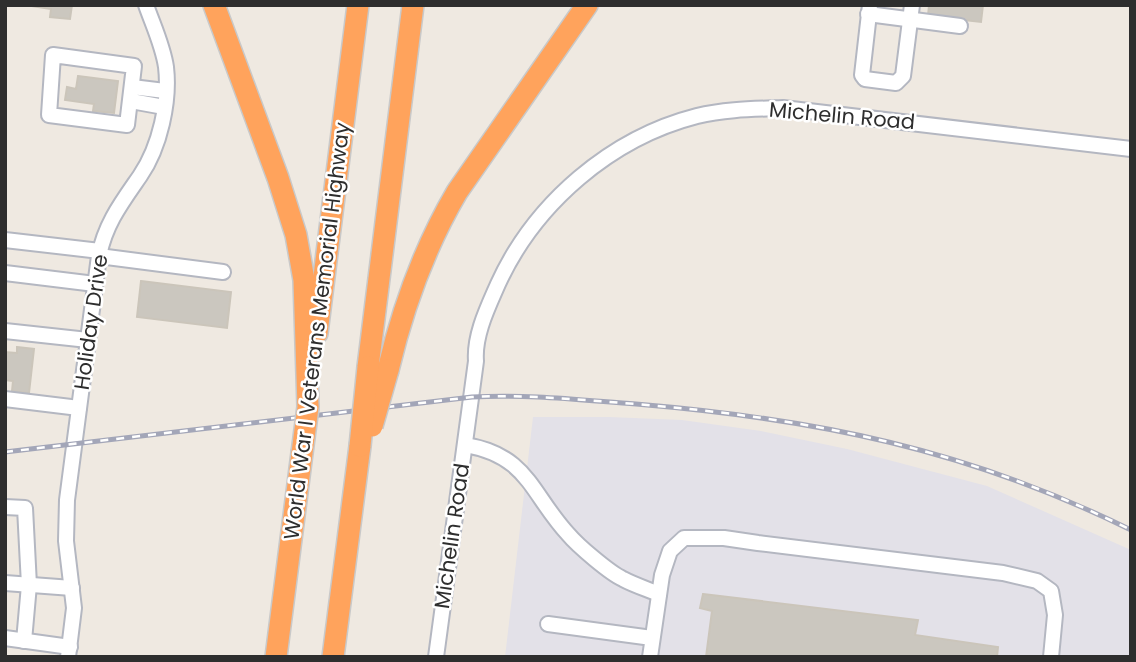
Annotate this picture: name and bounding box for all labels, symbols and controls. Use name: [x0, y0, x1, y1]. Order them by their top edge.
street label: Michelin Road: [768, 95, 916, 136]
street label: World War I Veterans Memorial Highway: [277, 120, 357, 541]
street label: Holiday Drive: [67, 252, 114, 392]
street label: Michelin Road: [427, 461, 476, 610]

